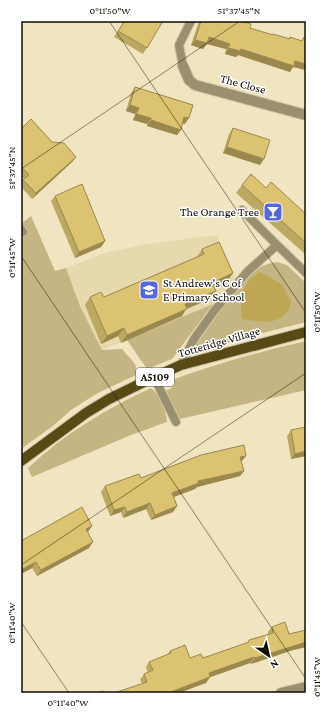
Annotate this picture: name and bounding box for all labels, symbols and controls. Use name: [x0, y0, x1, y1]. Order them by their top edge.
text: 0°11'50"W: [90, 5, 131, 16]
text: 51°37'45"N: [218, 5, 261, 16]
street label: The Close: [219, 71, 267, 97]
text: 51°37'45"N: [6, 146, 17, 189]
bar icon: The Orange Tree: [262, 201, 284, 223]
place label: The Orange Tree: [180, 205, 259, 219]
text: 0°11'45"W: [6, 237, 17, 278]
place label: St Andrew's C of E Primary School: [163, 276, 245, 304]
school or university icon: St Andrew's C of E Primary School: [138, 279, 160, 301]
text: 0°11'50"W: [311, 291, 322, 332]
street label: Totteridge Village: [176, 324, 262, 360]
road number: A5109: [136, 368, 174, 386]
text: 0°11'40"W: [6, 602, 17, 644]
north arrow: [249, 636, 289, 676]
text: 0°11'45"W: [311, 656, 322, 697]
text: N: [268, 657, 281, 672]
text: 0°11'40"W: [47, 697, 89, 708]

